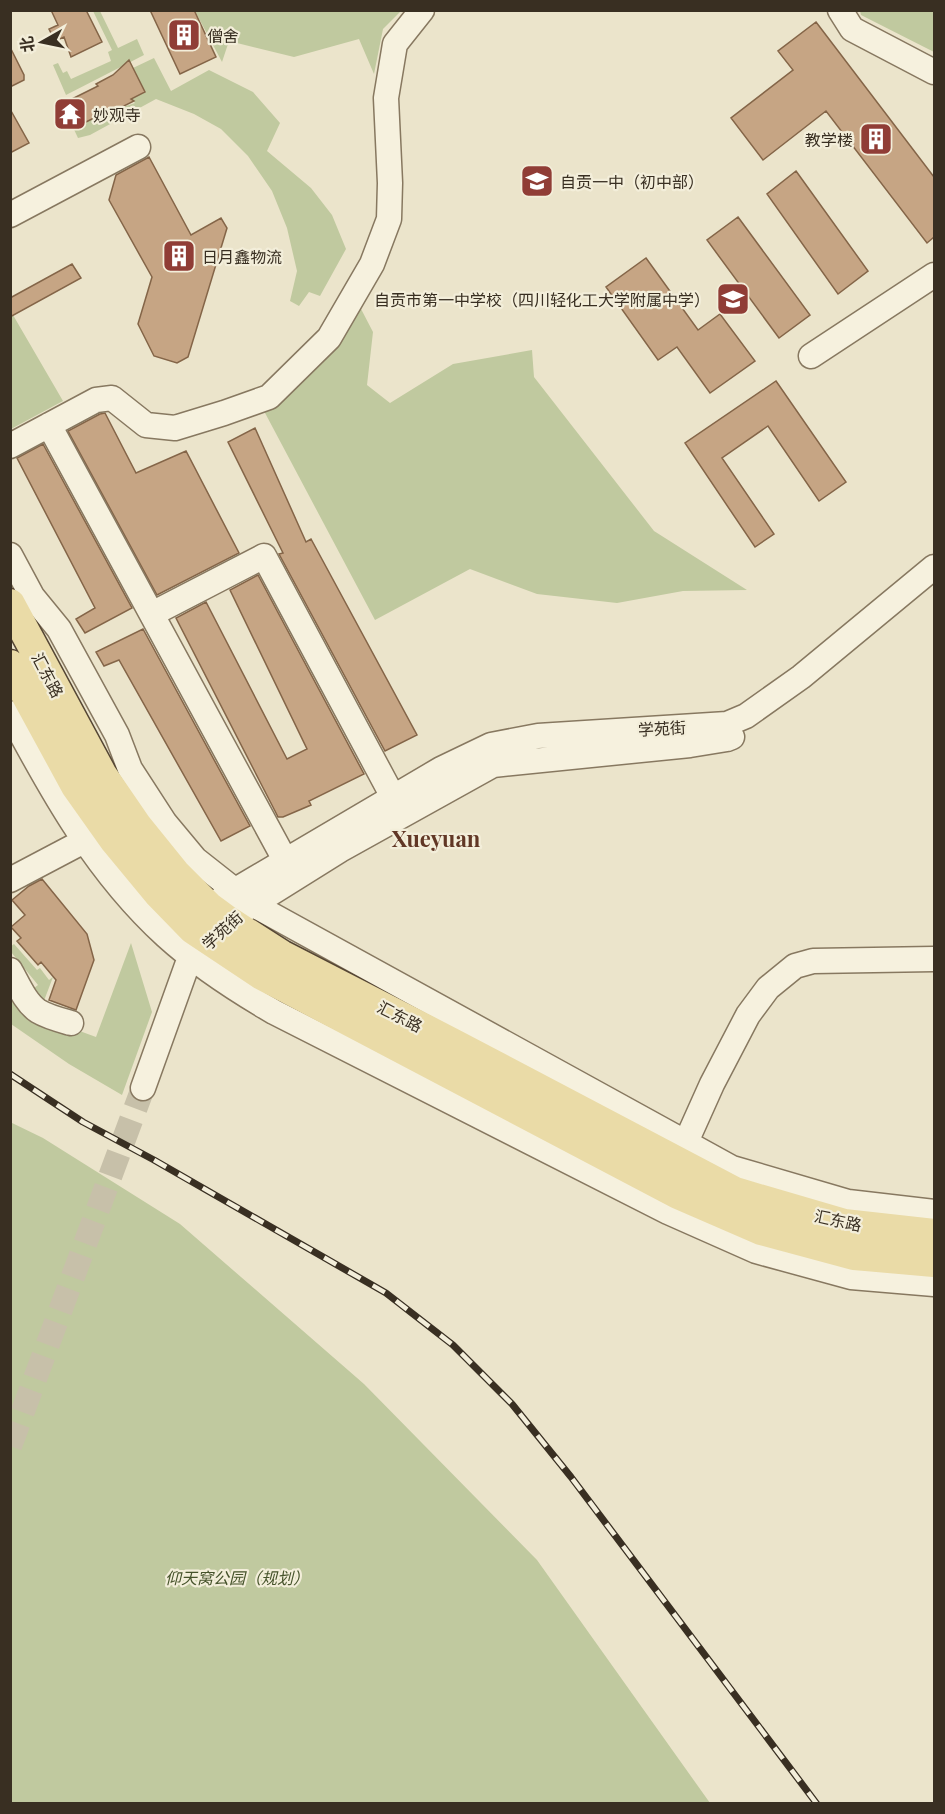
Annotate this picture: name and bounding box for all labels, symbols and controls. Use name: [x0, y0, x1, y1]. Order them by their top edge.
north arrow: [12, 12, 72, 72]
building icon: 僧舍: [166, 17, 202, 53]
place label: 僧舍: [207, 25, 239, 46]
text: 北: [15, 35, 38, 54]
temple icon: 妙观寺: [52, 96, 88, 132]
place label: 妙观寺: [93, 104, 141, 125]
building icon: 教学楼: [858, 121, 894, 157]
place label: 教学楼: [805, 129, 853, 150]
school or university icon: 自贡一中（初中部）: [519, 163, 555, 199]
place label: 自贡一中（初中部）: [560, 171, 704, 192]
building icon: 日月鑫物流: [161, 238, 197, 274]
place label: 日月鑫物流: [202, 246, 282, 267]
school or university icon: 自贡市第一中学校（四川轻化工大学附属中学）: [715, 281, 751, 317]
place label: 自贡市第一中学校（四川轻化工大学附属中学）: [374, 289, 710, 310]
street label: 汇东路: [27, 649, 69, 701]
street label: 学苑街: [637, 716, 687, 740]
district label: Xueyuan: [392, 823, 481, 853]
street label: 学苑街: [197, 906, 247, 954]
street label: 汇东路: [374, 996, 426, 1036]
street label: 汇东路: [812, 1205, 864, 1235]
park label: 仰天窝公园（规划）: [165, 1567, 309, 1588]

